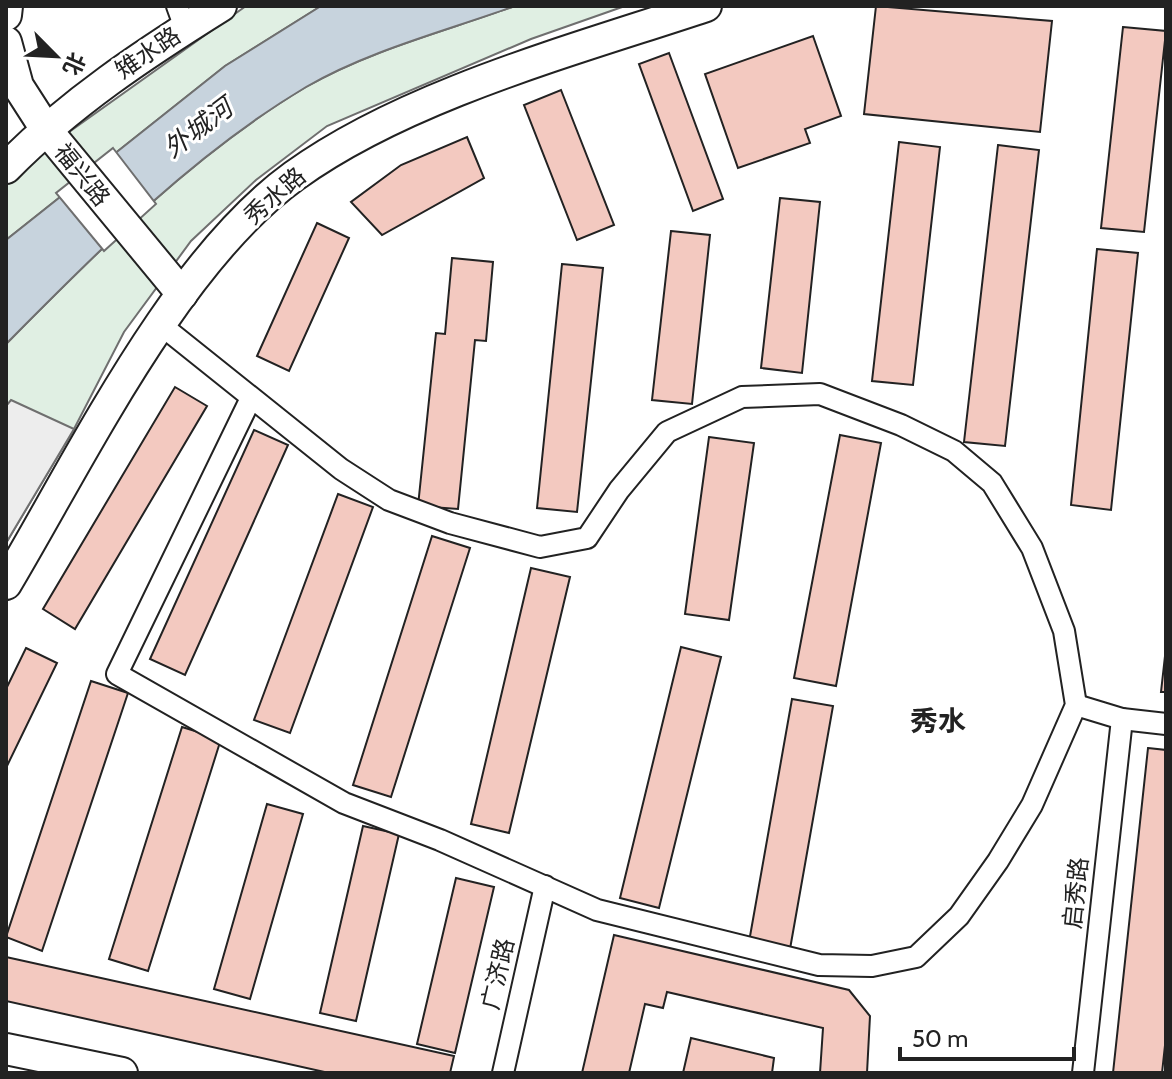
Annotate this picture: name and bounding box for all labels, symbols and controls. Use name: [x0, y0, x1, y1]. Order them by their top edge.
north arrow: [16, 16, 96, 96]
street label: 雉水路: [110, 20, 186, 85]
text: 北: [57, 48, 91, 79]
water label: 外城河: [157, 89, 243, 164]
street label: 福兴路: [48, 138, 116, 212]
street label: 秀水路: [238, 161, 311, 230]
district label: 秀水: [910, 704, 966, 738]
street label: 启秀路: [1057, 856, 1094, 930]
street label: 广济路: [475, 936, 520, 1012]
scale bar: [900, 1011, 1074, 1061]
text: 50 m: [912, 1024, 968, 1053]

